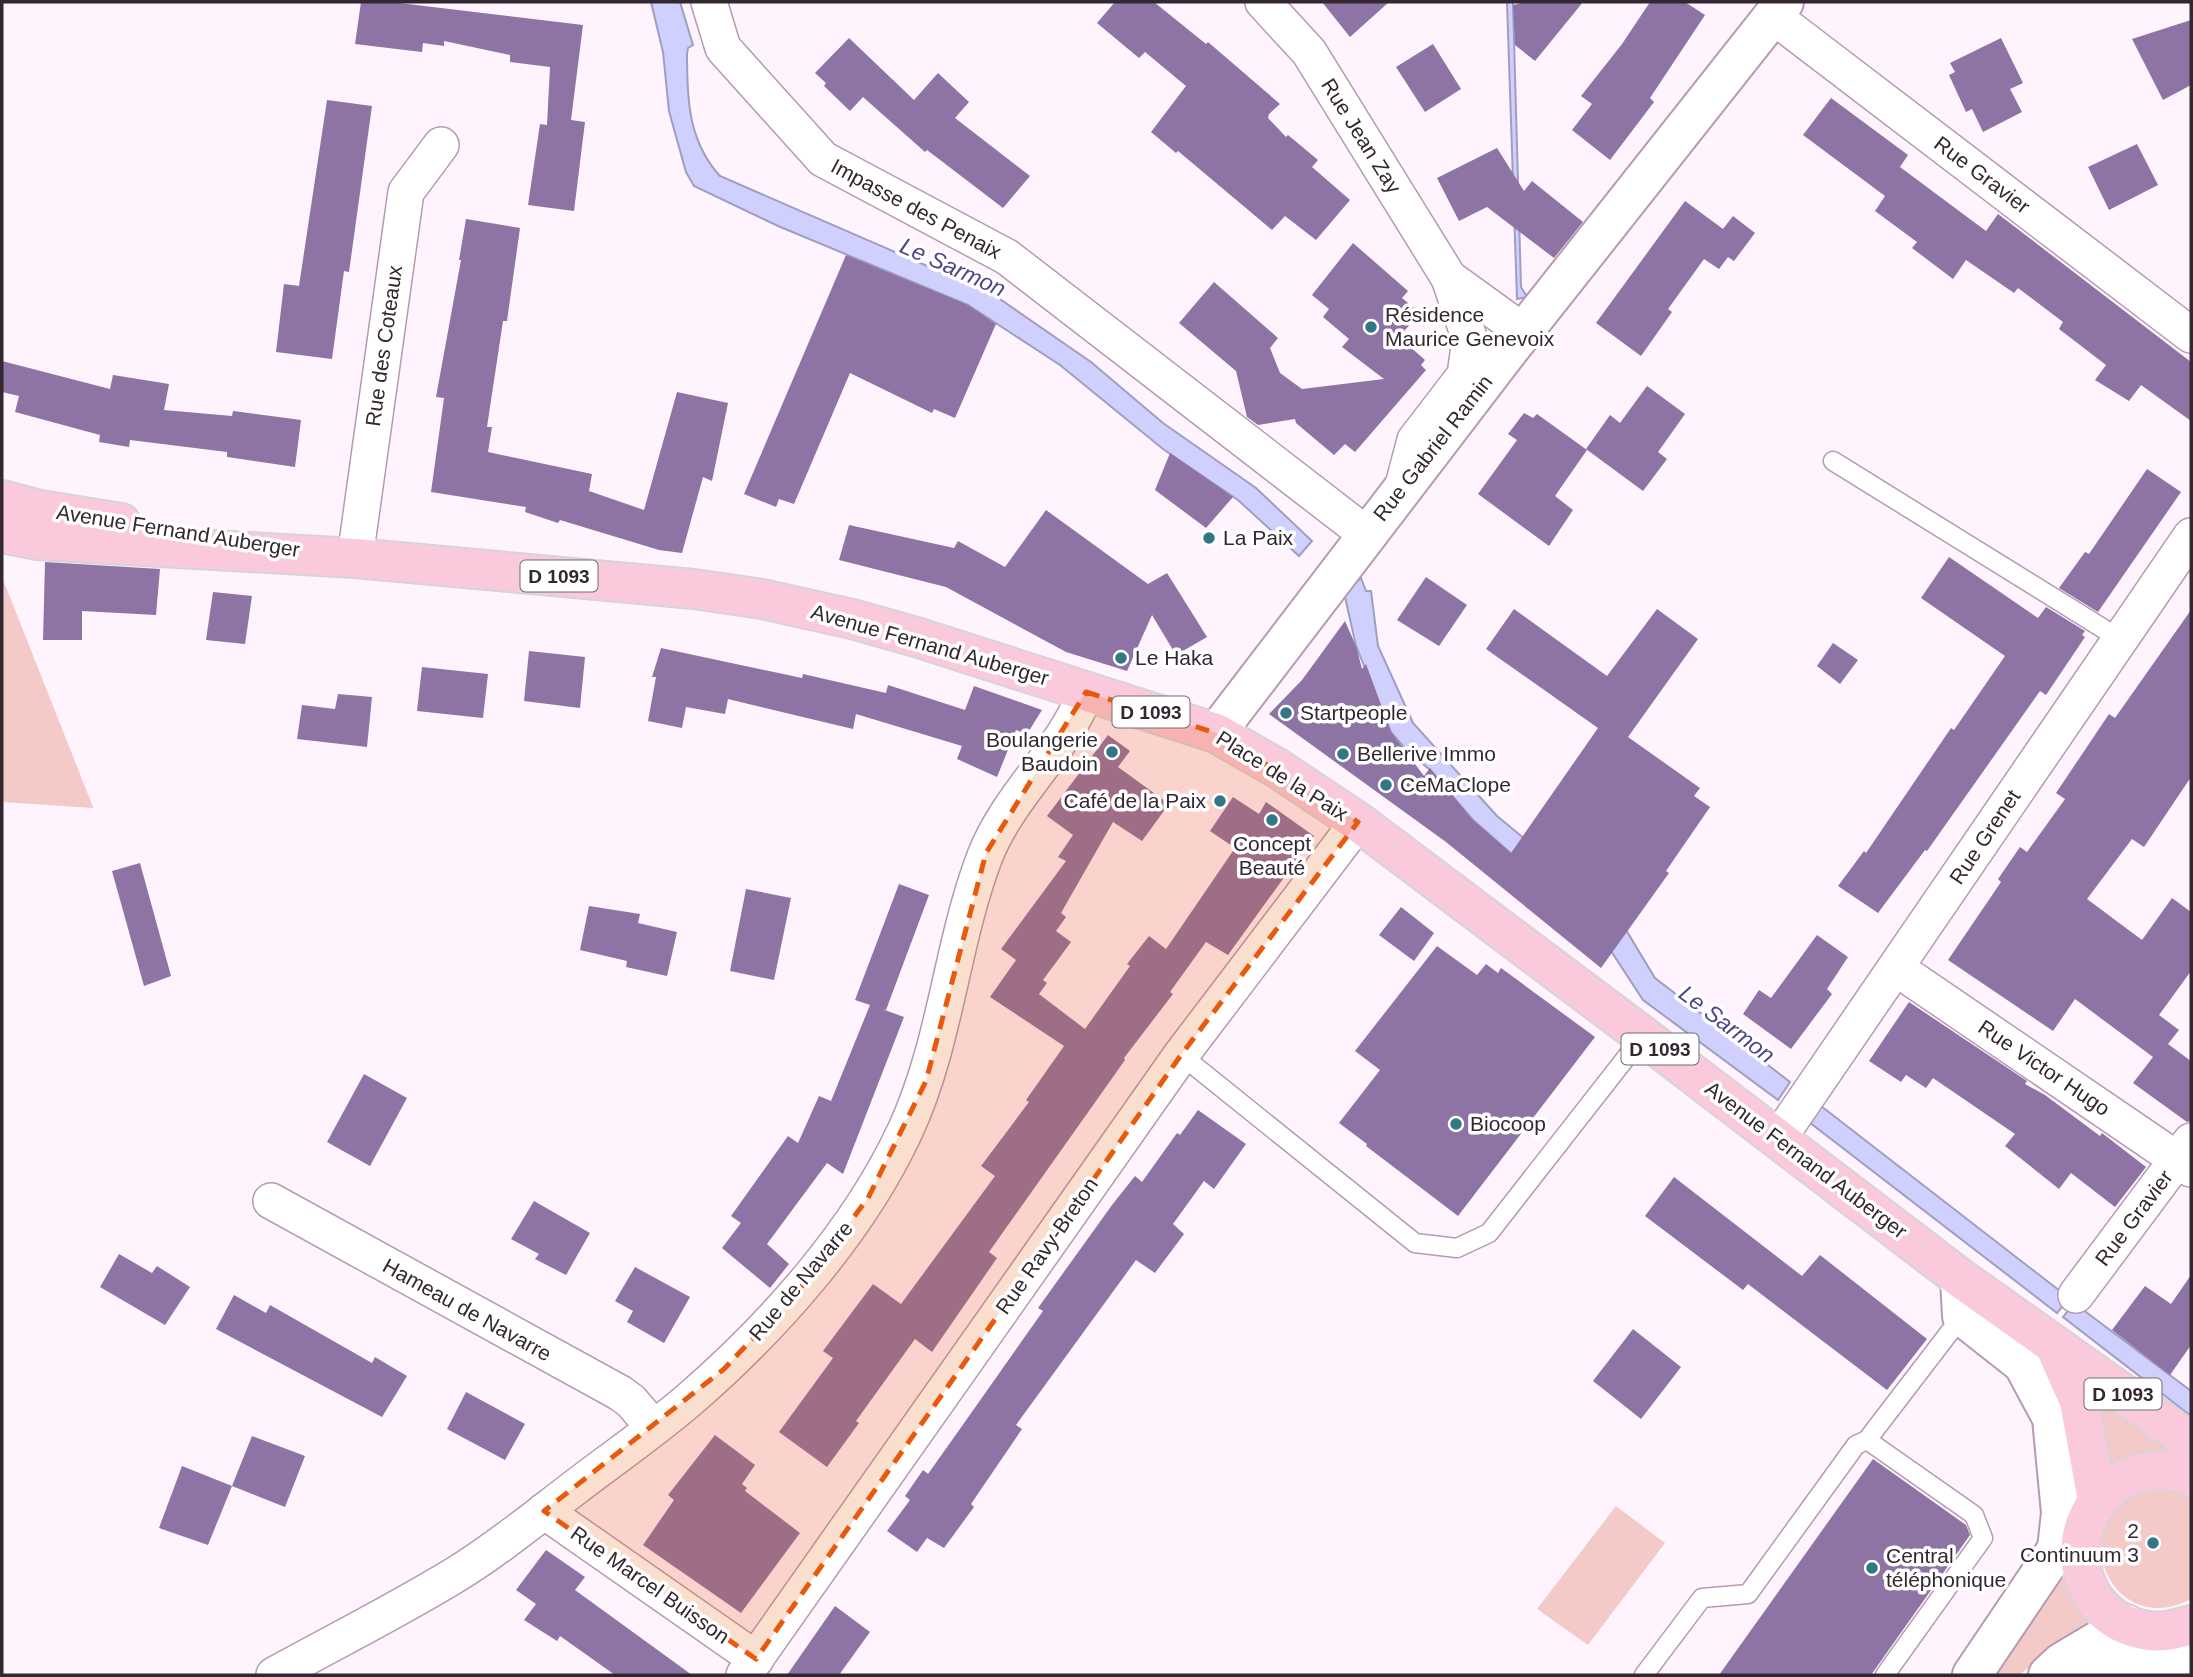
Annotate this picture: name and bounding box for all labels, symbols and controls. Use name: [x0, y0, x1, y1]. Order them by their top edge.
street label: Rue Jean Zay: [1317, 74, 1406, 198]
street label: Rue Gravier: [1930, 131, 2034, 218]
street label: Impasse des Penaix: [827, 154, 1006, 263]
water label: Le Sarmon: [896, 232, 1010, 302]
street label: Rue des Coteaux: [361, 263, 406, 428]
place label: Résidence Maurice Genevoix: [1385, 303, 1555, 350]
marker: Résidence Maurice Genevoix: [1363, 319, 1379, 335]
street label: Rue Gabriel Ramin: [1369, 370, 1497, 525]
street label: Avenue Fernand Auberger: [55, 500, 301, 561]
place label: La Paix: [1223, 526, 1294, 549]
marker: La Paix: [1201, 530, 1217, 546]
road number: D 1093: [520, 561, 598, 592]
street label: Avenue Fernand Auberger: [809, 600, 1052, 689]
place label: Le Haka: [1135, 646, 1214, 669]
marker: Le Haka: [1113, 650, 1129, 666]
road number: D 1093: [1112, 696, 1190, 727]
place label: Startpeople: [1300, 701, 1407, 724]
marker: Startpeople: [1278, 705, 1294, 721]
street label: Place de la Paix: [1212, 726, 1353, 825]
place label: Boulangerie Baudoin: [986, 728, 1098, 775]
place label: Bellerive Immo: [1357, 742, 1496, 765]
marker: Boulangerie Baudoin: [1104, 744, 1120, 760]
marker: Bellerive Immo: [1335, 746, 1351, 762]
place label: CeMaClope: [1400, 773, 1511, 796]
marker: CeMaClope: [1378, 777, 1394, 793]
street label: Rue Grenet: [1945, 785, 2025, 888]
place label: Café de la Paix: [1064, 789, 1206, 812]
marker: Café de la Paix: [1212, 793, 1228, 809]
marker: Concept Beauté: [1264, 812, 1280, 828]
place label: Concept Beauté: [1233, 832, 1311, 879]
water label: Le Sarmon: [1674, 980, 1780, 1068]
street label: Rue Victor Hugo: [1974, 1015, 2114, 1120]
road number: D 1093: [1622, 1034, 1698, 1064]
street label: Avenue Fernand Auberger: [1701, 1076, 1911, 1243]
place label: Biocoop: [1470, 1112, 1546, 1135]
marker: Biocoop: [1448, 1116, 1464, 1132]
street label: Rue Gravier: [2090, 1166, 2177, 1270]
street label: Rue Ravy-Breton: [991, 1173, 1102, 1318]
street label: Rue de Navarre: [744, 1217, 857, 1345]
street label: Hameau de Navarre: [379, 1254, 556, 1365]
road number: D 1093: [2084, 1378, 2162, 1410]
place label: 2 Continuum 3: [2020, 1519, 2139, 1566]
street label: Rue Marcel Buisson: [567, 1521, 734, 1648]
marker: 2 Continuum 3: [2145, 1535, 2161, 1551]
place label: Central téléphonique: [1886, 1544, 2006, 1591]
marker: Central téléphonique: [1864, 1560, 1880, 1576]

